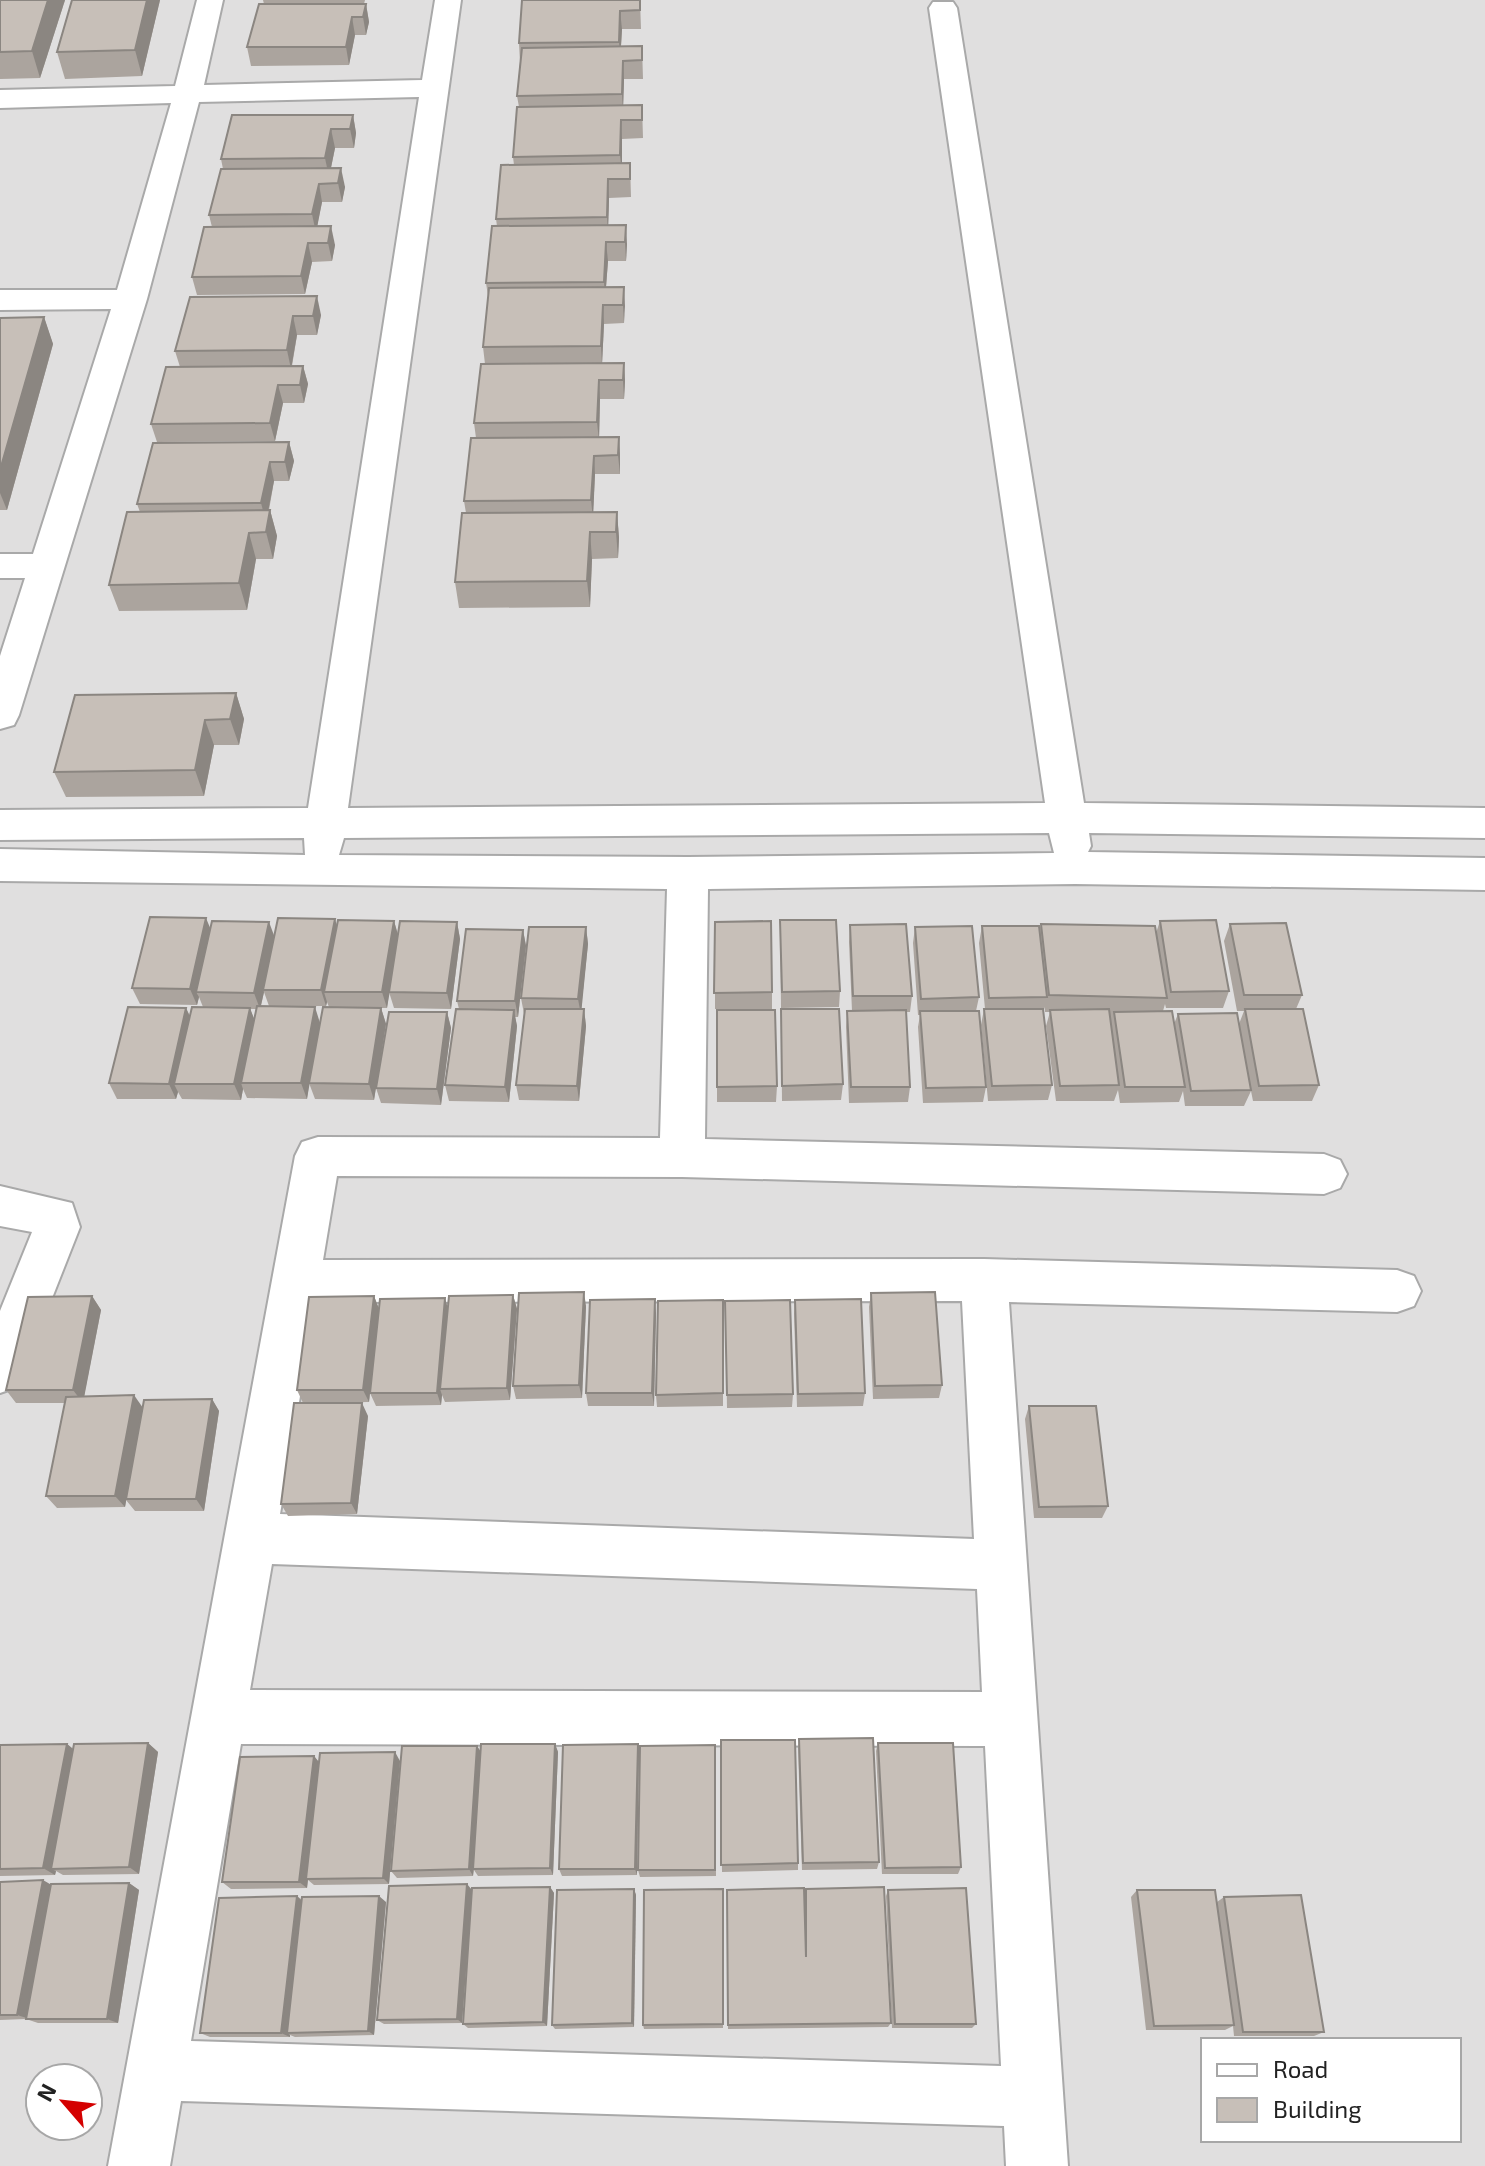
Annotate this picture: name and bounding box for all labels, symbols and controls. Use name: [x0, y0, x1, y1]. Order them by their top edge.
legend: [1201, 2038, 1461, 2142]
text: Road: [1273, 2054, 1328, 2083]
north arrow: [24, 2062, 104, 2142]
text: N: [30, 2079, 61, 2105]
text: Building: [1273, 2094, 1362, 2123]

